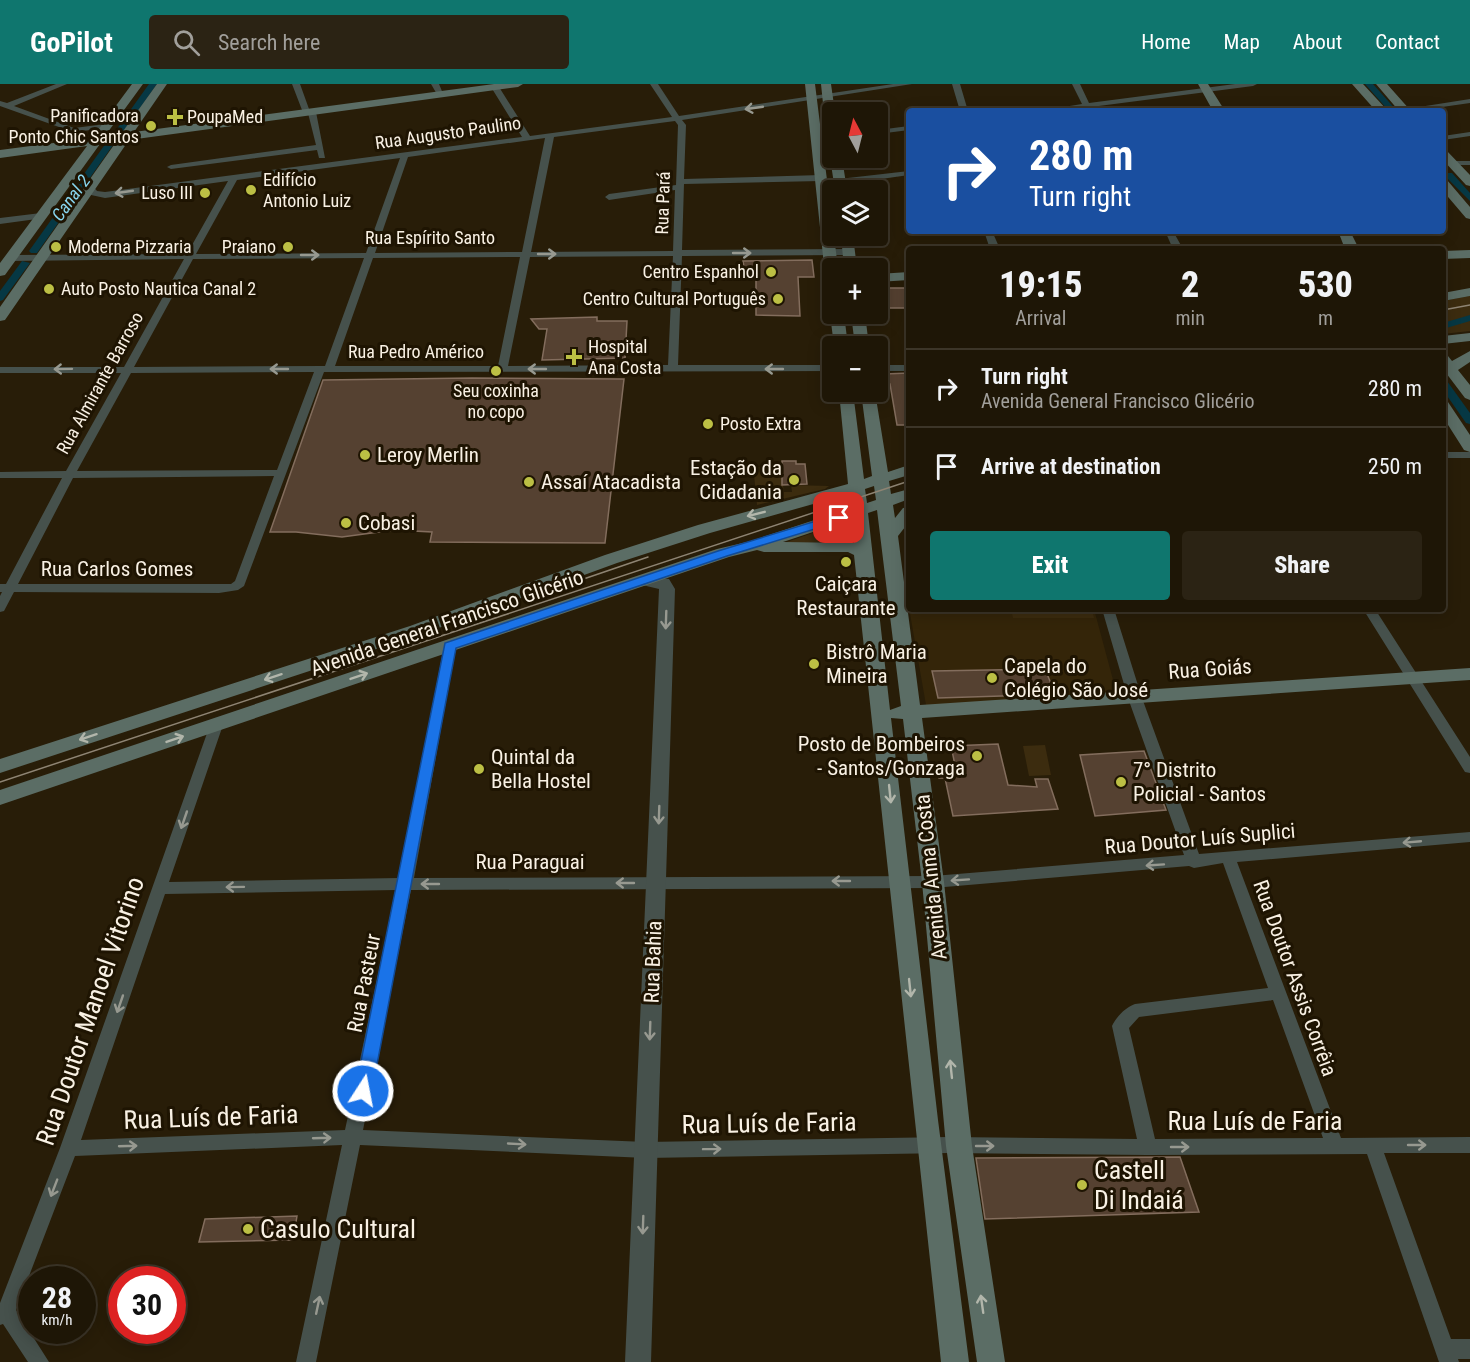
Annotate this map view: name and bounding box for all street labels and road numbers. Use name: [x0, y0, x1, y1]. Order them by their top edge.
street label: Rua Augusto Paulino: [374, 112, 522, 153]
street label: Rua Pará: [651, 171, 674, 235]
street label: Rua Espírito Santo: [365, 227, 495, 248]
street label: Rua Almirante Barroso: [52, 308, 147, 457]
street label: Rua Pedro Américo: [348, 341, 484, 362]
street label: Rua Carlos Gomes: [41, 557, 193, 581]
street label: Avenida General Francisco Glicério: [307, 565, 587, 681]
street label: Rua Goiás: [1167, 654, 1253, 684]
street label: Avenida Anna Costa: [910, 793, 952, 961]
street label: Rua Doutor Luís Suplici: [1104, 819, 1296, 859]
street label: Rua Paraguai: [475, 850, 585, 874]
street label: Rua Doutor Manoel Vitorino: [30, 873, 150, 1149]
street label: Rua Doutor Assis Corrêia: [1248, 877, 1342, 1079]
street label: Rua Bahia: [640, 920, 666, 1004]
street label: Rua Pasteur: [343, 932, 385, 1034]
street label: Rua Luís de Faria: [123, 1099, 299, 1135]
street label: Rua Luís de Faria: [681, 1106, 857, 1140]
street label: Rua Luís de Faria: [1167, 1106, 1343, 1136]

